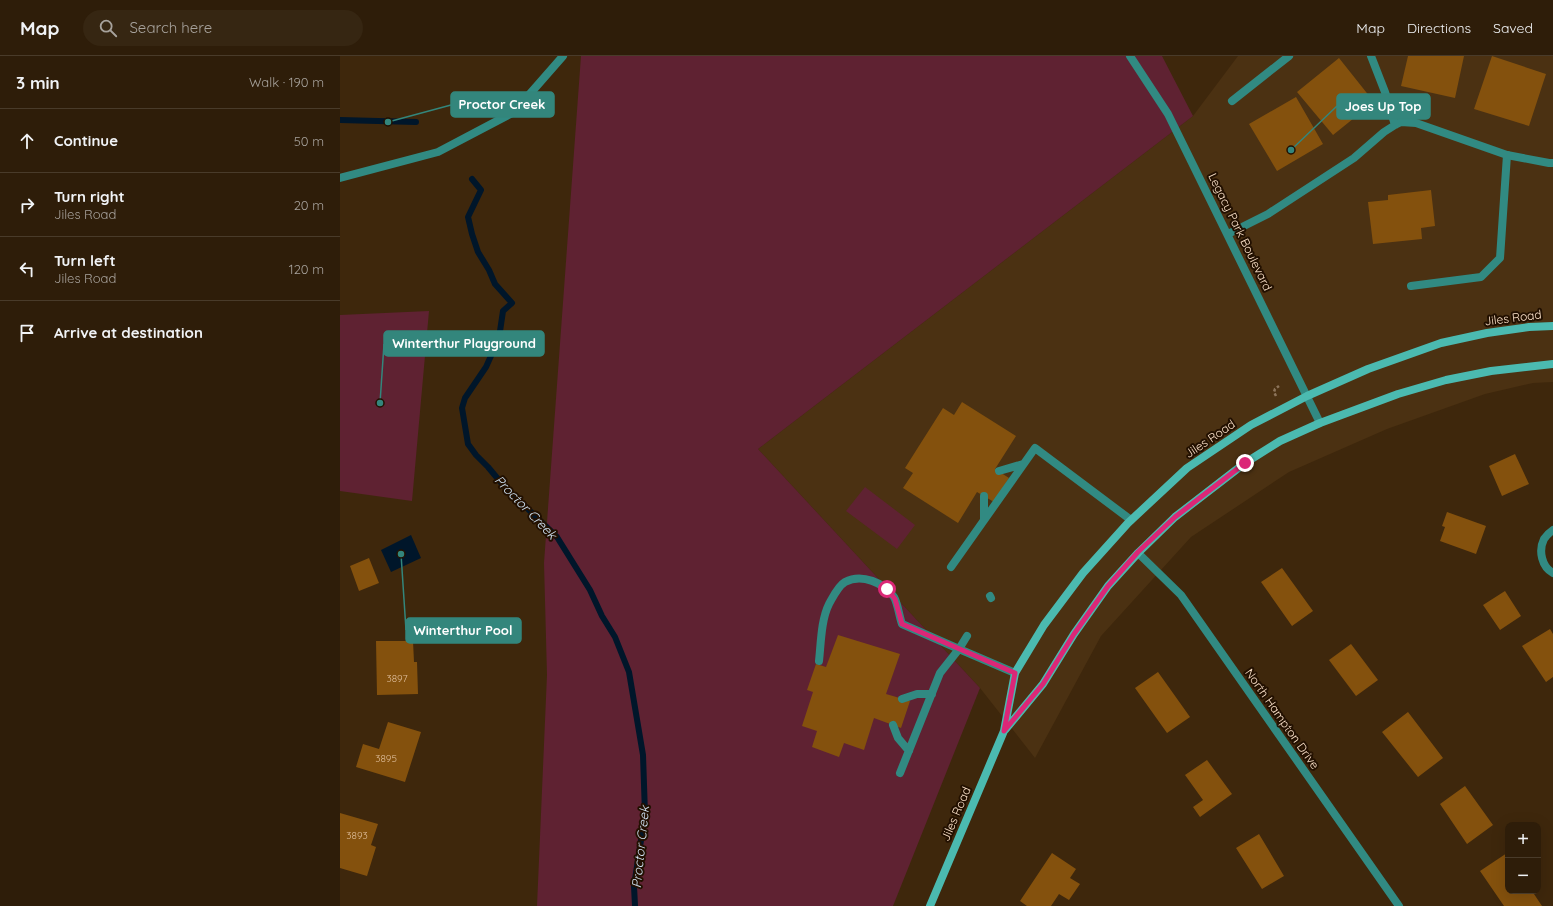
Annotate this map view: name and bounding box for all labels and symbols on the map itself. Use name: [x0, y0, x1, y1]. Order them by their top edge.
callout: Proctor Creek: [451, 92, 554, 117]
callout: Joes Up Top: [1337, 94, 1430, 119]
text: Proctor Creek: [459, 96, 545, 112]
text: Joes Up Top: [1345, 98, 1421, 114]
street label: Legacy Park Boulevard: [1205, 170, 1276, 293]
street label: Jiles Road: [1483, 307, 1542, 328]
callout: Winterthur Playground: [384, 331, 544, 356]
text: Winterthur Playground: [392, 335, 536, 351]
street label: Jiles Road: [1182, 416, 1238, 461]
route end: [1236, 454, 1254, 472]
water label: Proctor Creek: [492, 472, 561, 543]
route start: [878, 580, 896, 598]
callout: Winterthur Pool: [406, 618, 521, 643]
text: Winterthur Pool: [414, 622, 512, 638]
street label: North Hampton Drive: [1242, 666, 1323, 772]
house number: 3897: [386, 672, 408, 685]
house number: 3895: [375, 752, 397, 765]
street label: Jiles Road: [937, 784, 974, 843]
water label: Proctor Creek: [628, 804, 652, 889]
house number: 3893: [346, 829, 368, 842]

